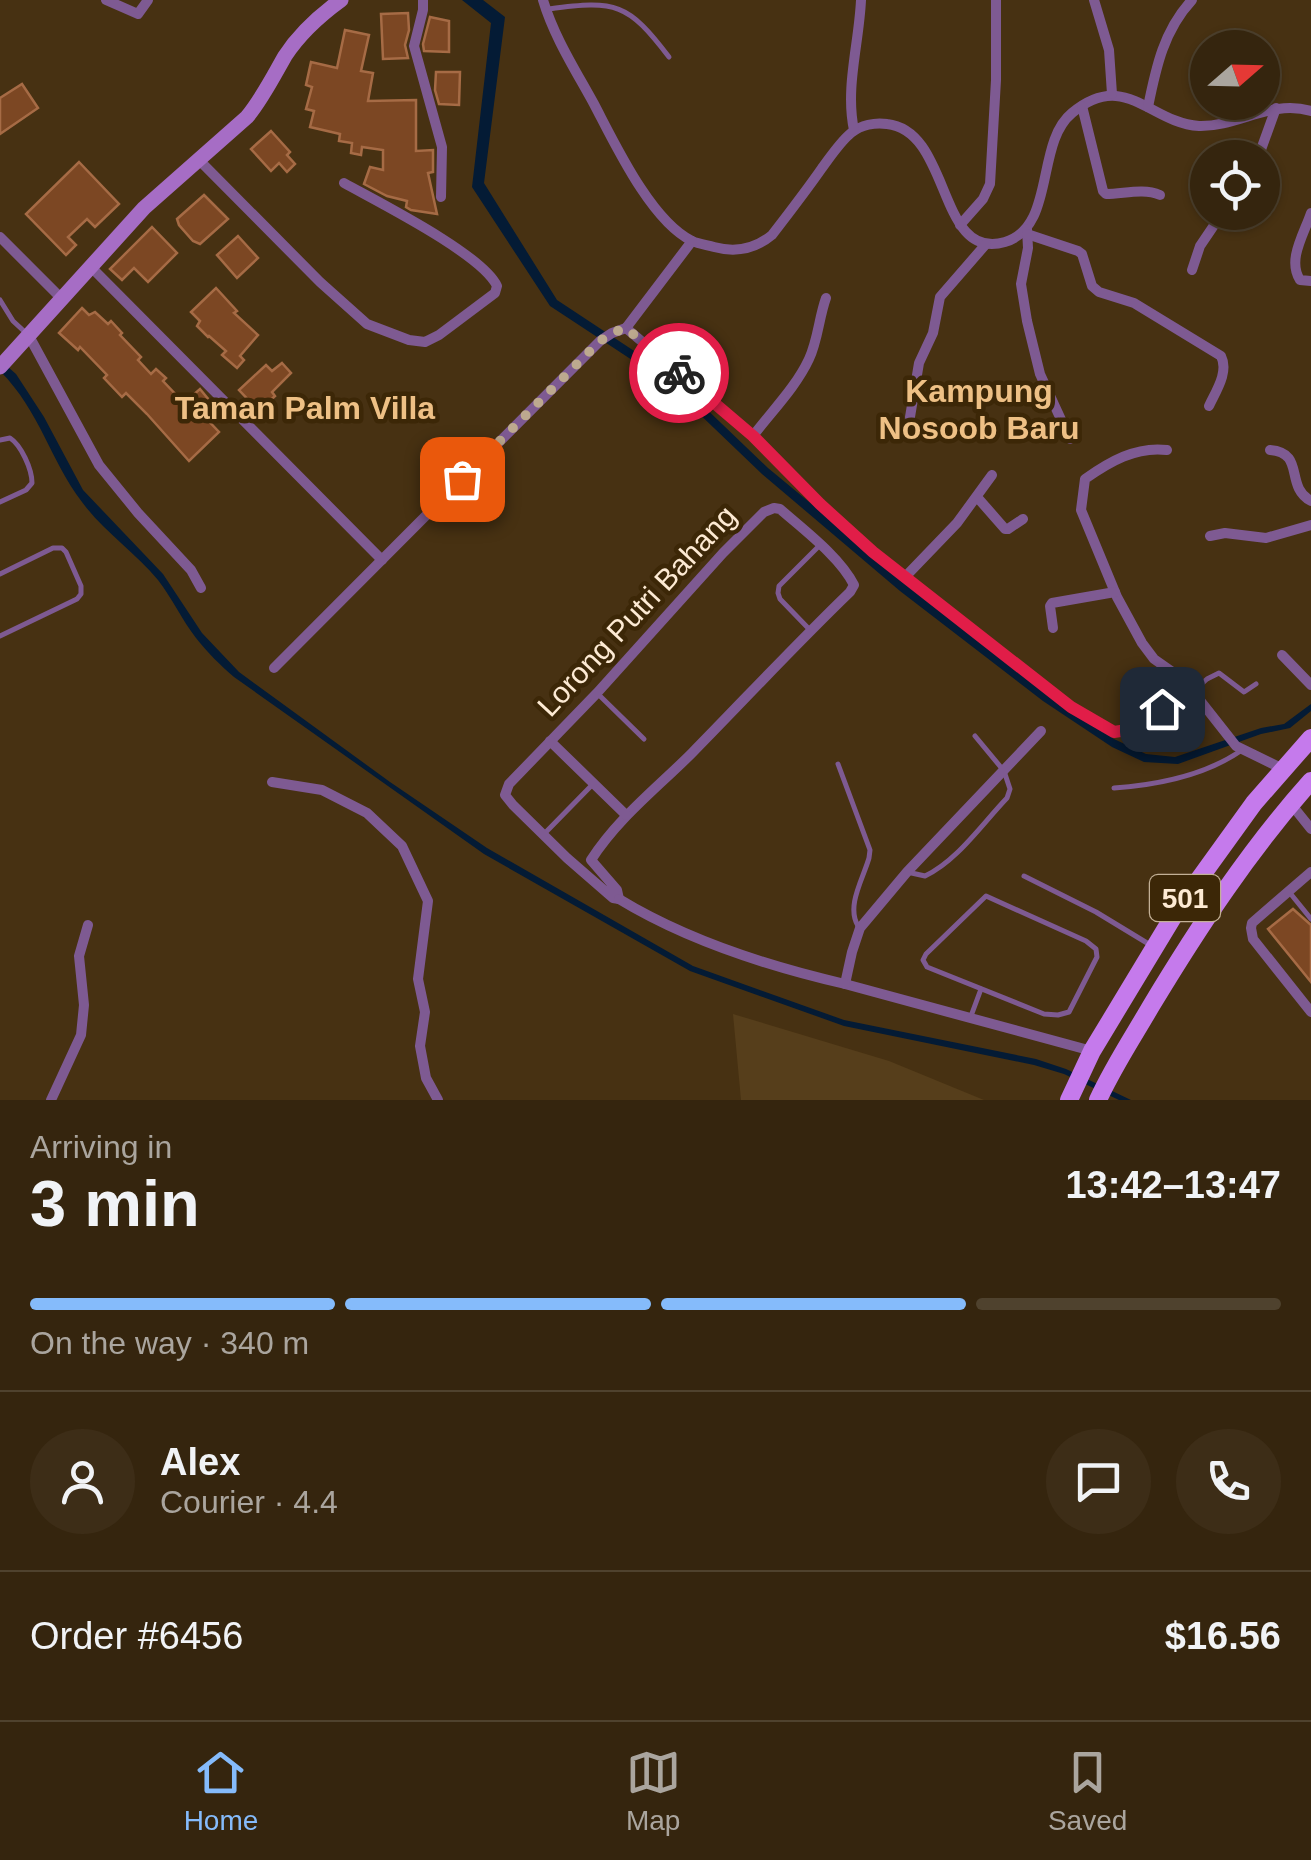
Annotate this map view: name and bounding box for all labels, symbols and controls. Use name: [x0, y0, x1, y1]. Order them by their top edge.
north arrow: [1190, 30, 1280, 120]
map controls: [1190, 30, 1280, 230]
button: locate: [1190, 140, 1280, 230]
courier: [629, 323, 729, 423]
icon: bike: [652, 346, 707, 401]
district label: Kampung Nosoob Baru: [879, 373, 1079, 446]
district label: Taman Palm Villa: [175, 390, 435, 426]
pin: [420, 437, 505, 522]
icon: bag: [435, 452, 490, 507]
street label: Lorong Putri Bahang: [531, 499, 743, 723]
pin: [1120, 667, 1205, 752]
icon: home: [1135, 682, 1190, 737]
road number: 501: [1150, 875, 1220, 921]
text: Arriving in: [30, 1129, 172, 1165]
text: 13:42–13:47: [1065, 1164, 1281, 1206]
text: 3 min: [30, 1167, 200, 1240]
text: On the way · 340 m: [30, 1325, 309, 1361]
button: person: [30, 1429, 135, 1534]
button: chat: [1046, 1429, 1151, 1534]
button: phone: [1176, 1429, 1281, 1534]
text: Alex: [160, 1441, 240, 1483]
text: Courier · 4.4: [160, 1484, 338, 1520]
text: Order #6456: [30, 1615, 243, 1657]
text: $16.56: [1165, 1615, 1281, 1657]
tab: Home: [184, 1745, 258, 1837]
tab: Map: [626, 1745, 681, 1837]
tab: Saved: [1048, 1745, 1127, 1837]

